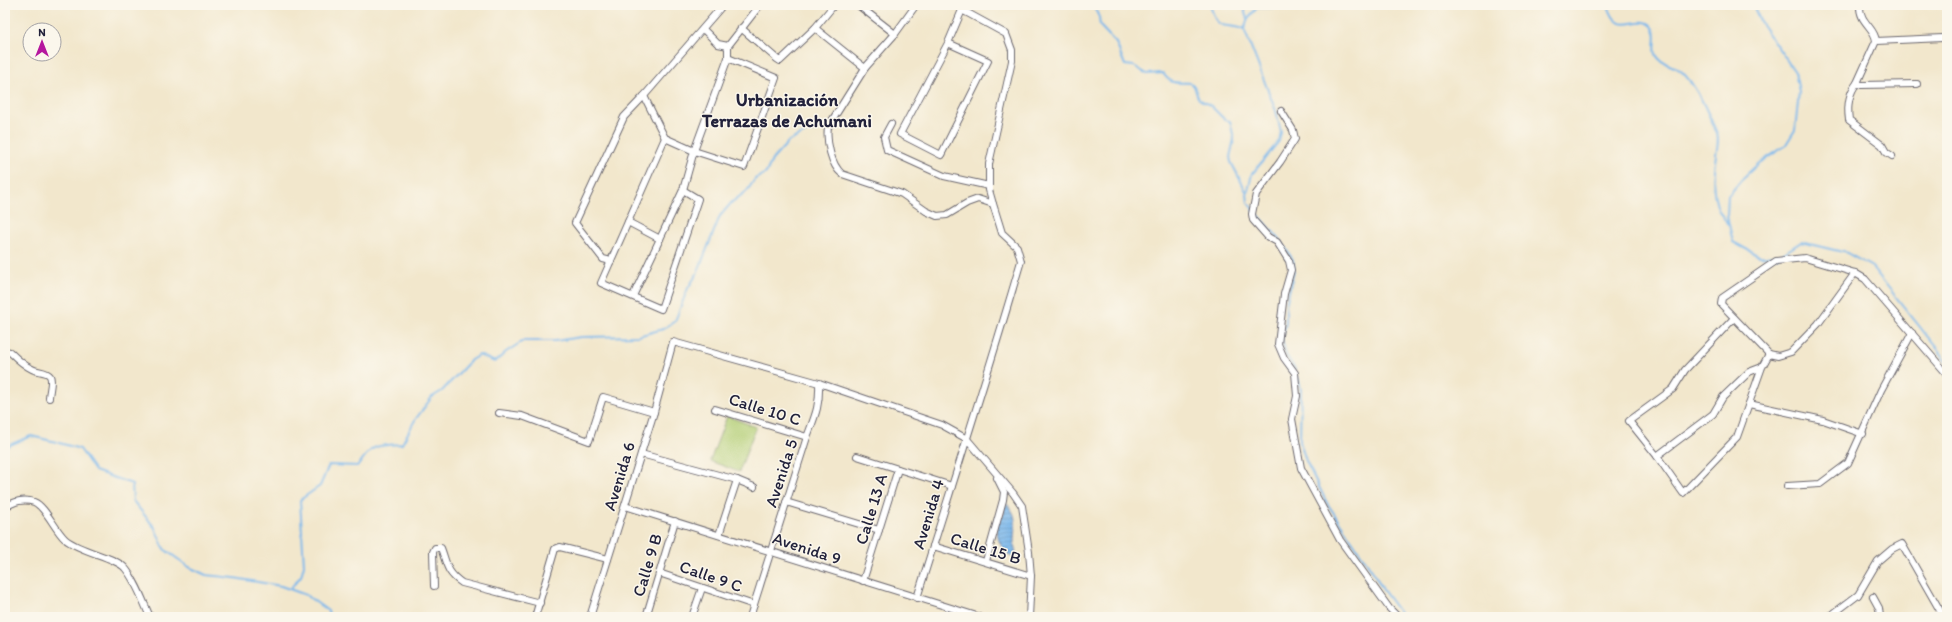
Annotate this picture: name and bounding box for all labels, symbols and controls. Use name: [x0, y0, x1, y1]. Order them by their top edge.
north arrow: [22, 22, 62, 62]
text: N: [38, 26, 46, 39]
district label: Urbanización Terrazas de Achumani: [701, 89, 872, 132]
street label: Calle 10 C: [726, 389, 804, 429]
street label: Avenida 5: [761, 436, 801, 510]
street label: Avenida 6: [599, 439, 639, 513]
street label: Calle 13 A: [851, 471, 891, 547]
street label: Avenida 4: [908, 477, 948, 551]
street label: Avenida 9: [770, 528, 844, 568]
street label: Calle 15 B: [948, 528, 1024, 568]
street label: Calle 9 B: [628, 531, 666, 599]
street label: Calle 9 C: [677, 556, 745, 596]

